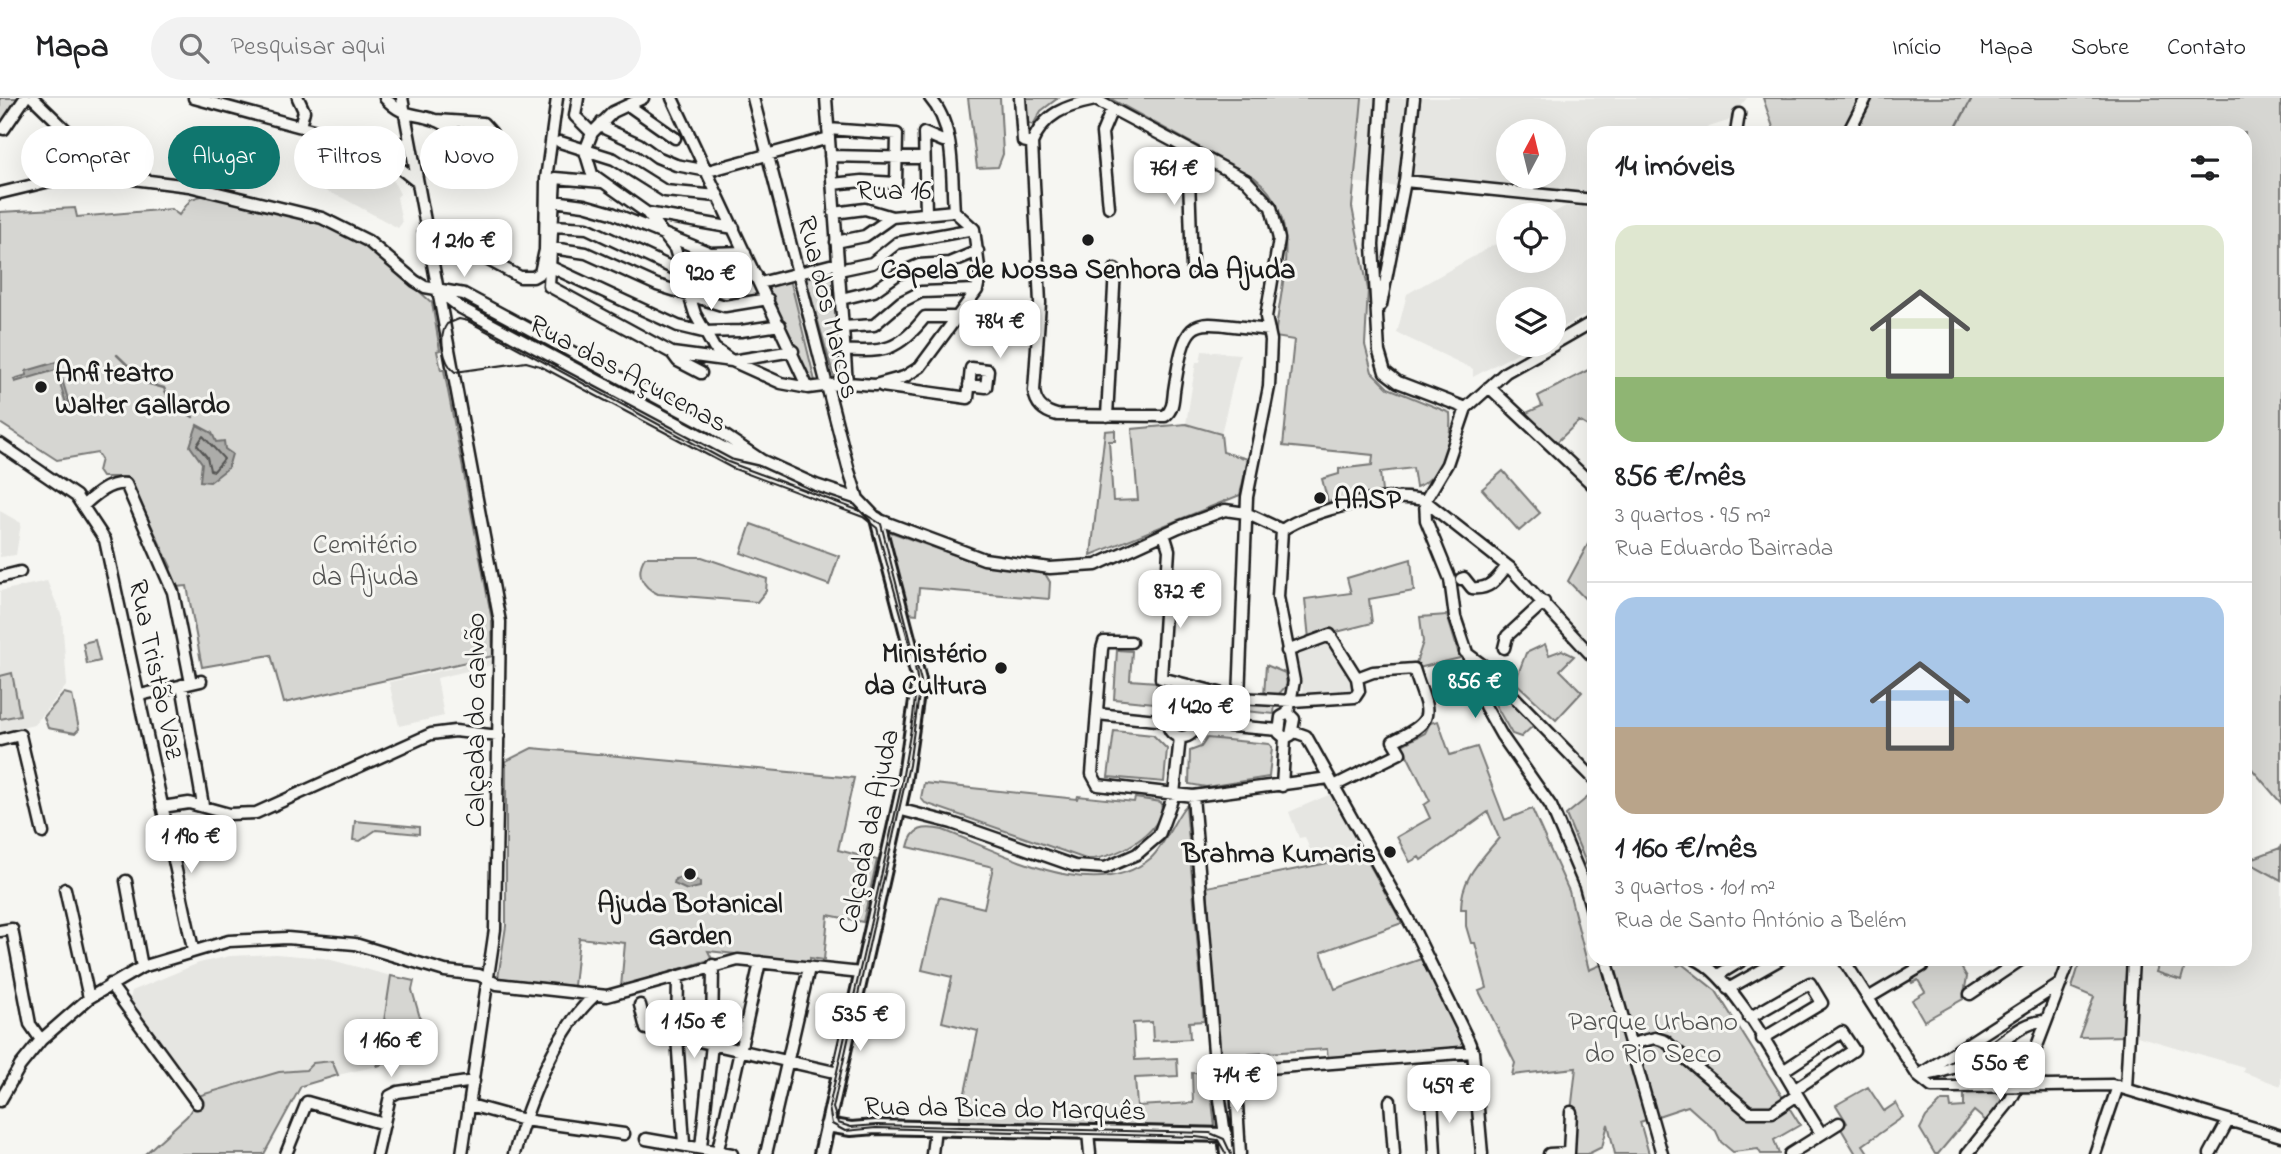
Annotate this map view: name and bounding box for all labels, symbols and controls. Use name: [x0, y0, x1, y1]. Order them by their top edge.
search box: [151, 17, 641, 80]
text: Mapa: [35, 24, 109, 72]
icon: search: [175, 29, 213, 67]
text: Pesquisar aqui: [231, 29, 385, 67]
text: Início: [1892, 31, 1941, 66]
text: Mapa: [1979, 31, 2033, 66]
text: Sobre: [2071, 31, 2129, 66]
text: Contato: [2167, 31, 2246, 66]
north arrow: [1496, 119, 1566, 189]
map controls: [1496, 119, 1566, 357]
chip: Comprar: [21, 126, 154, 189]
chip: Alugar: [168, 126, 280, 189]
chip: Filtros: [294, 126, 406, 189]
chip: Novo: [420, 126, 518, 189]
text: 14 imóveis: [1615, 146, 1735, 190]
pin: 761 €: [1125, 148, 1223, 207]
icon: filters: [2186, 149, 2224, 187]
text: 761 €: [1150, 153, 1198, 186]
street label: Rua 16: [857, 172, 931, 213]
button: locate: [1496, 203, 1566, 273]
street label: Rua dos Marcos: [784, 212, 869, 404]
pin: 1 210 €: [399, 220, 529, 279]
text: 1 210 €: [432, 225, 496, 258]
marker: Capela de Nossa Senhora da Ajuda: [1080, 232, 1096, 248]
place label: Capela de Nossa Senhora da Ajuda: [881, 251, 1295, 292]
pin: 920 €: [662, 252, 760, 312]
text: 920 €: [686, 258, 736, 291]
icon: home: [1857, 271, 1983, 397]
button: layers: [1496, 287, 1566, 357]
pin: 784 €: [951, 300, 1049, 360]
street label: Rua das Açucenas: [521, 305, 734, 445]
text: 784 €: [975, 306, 1025, 339]
place label: Anfiteatro Walter Gallardo: [55, 354, 230, 427]
marker: Anfiteatro Walter Gallardo: [33, 379, 49, 395]
text: 856 €/mês: [1615, 456, 1746, 500]
place label: AASP: [1334, 481, 1401, 522]
marker: AASP: [1312, 490, 1328, 506]
text: 3 quartos · 95 m²: [1615, 500, 1771, 533]
park label: Cemitério da Ajuda: [311, 526, 419, 599]
text: Rua Eduardo Bairrada: [1615, 533, 1833, 566]
pin: 872 €: [1131, 570, 1229, 630]
street label: Rua Tristão Vaz: [116, 576, 194, 764]
text: 872 €: [1154, 576, 1206, 609]
street label: Calçada do Galvão: [457, 613, 498, 827]
place label: Ministério da Cultura: [864, 635, 987, 708]
icon: home: [1857, 643, 1983, 769]
marker: Ministério da Cultura: [993, 660, 1009, 676]
pin: 856 €: [1426, 660, 1524, 720]
text: 856 €: [1448, 666, 1502, 699]
pin: 1 420 €: [1136, 686, 1266, 745]
text: 1 420 €: [1168, 691, 1234, 724]
street label: Calçada da Ajuda: [829, 726, 912, 938]
pin: 1 190 €: [126, 816, 256, 875]
text: 1 190 €: [161, 821, 221, 854]
text: 1 160 €/mês: [1615, 828, 1757, 872]
place label: Brahma Kumaris: [1180, 835, 1376, 876]
marker: Brahma Kumaris: [1382, 844, 1398, 860]
marker: Ajuda Botanical Garden: [682, 866, 698, 882]
text: 3 quartos · 101 m²: [1615, 872, 1775, 905]
place label: Ajuda Botanical Garden: [597, 885, 783, 958]
text: Rua de Santo António a Belém: [1615, 905, 1906, 938]
pin: 535 €: [811, 993, 909, 1053]
text: 535 €: [831, 999, 889, 1032]
pin: 1 150 €: [629, 1000, 759, 1060]
park label: Parque Urbano do Rio Seco: [1568, 1003, 1738, 1076]
text: 1 150 €: [661, 1006, 727, 1039]
pin: 1 160 €: [326, 1020, 456, 1079]
text: 1 160 €: [360, 1025, 422, 1058]
pin: 550 €: [1951, 1042, 2049, 1102]
text: 550 €: [1971, 1048, 2029, 1081]
pin: 714 €: [1188, 1054, 1286, 1114]
text: 714 €: [1213, 1060, 1261, 1093]
pin: 459 €: [1400, 1066, 1498, 1125]
text: 459 €: [1423, 1071, 1475, 1104]
street label: Rua da Bica do Marquês: [863, 1088, 1146, 1133]

